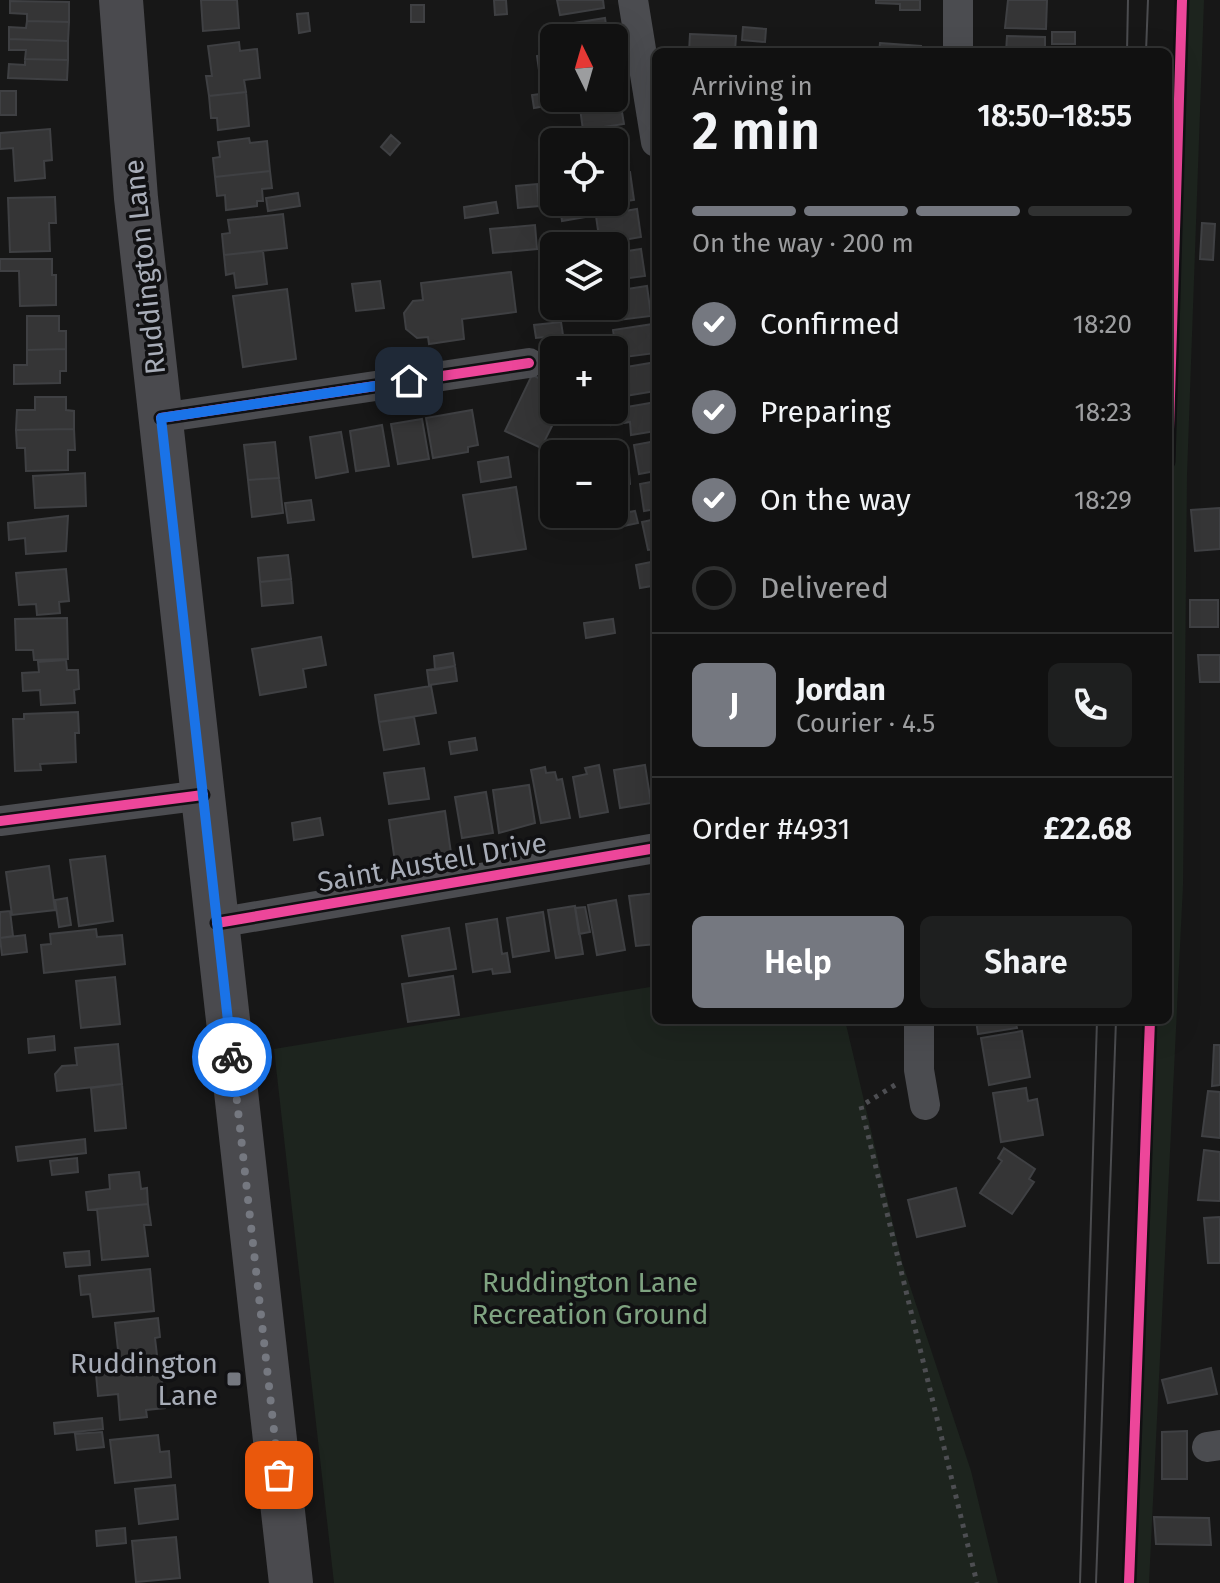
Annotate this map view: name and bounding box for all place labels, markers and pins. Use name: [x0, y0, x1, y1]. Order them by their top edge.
pin: [375, 347, 443, 415]
place label: Ruddington Lane: [70, 1347, 218, 1412]
marker: Ruddington Lane: [225, 1370, 243, 1388]
pin: [245, 1441, 313, 1509]

